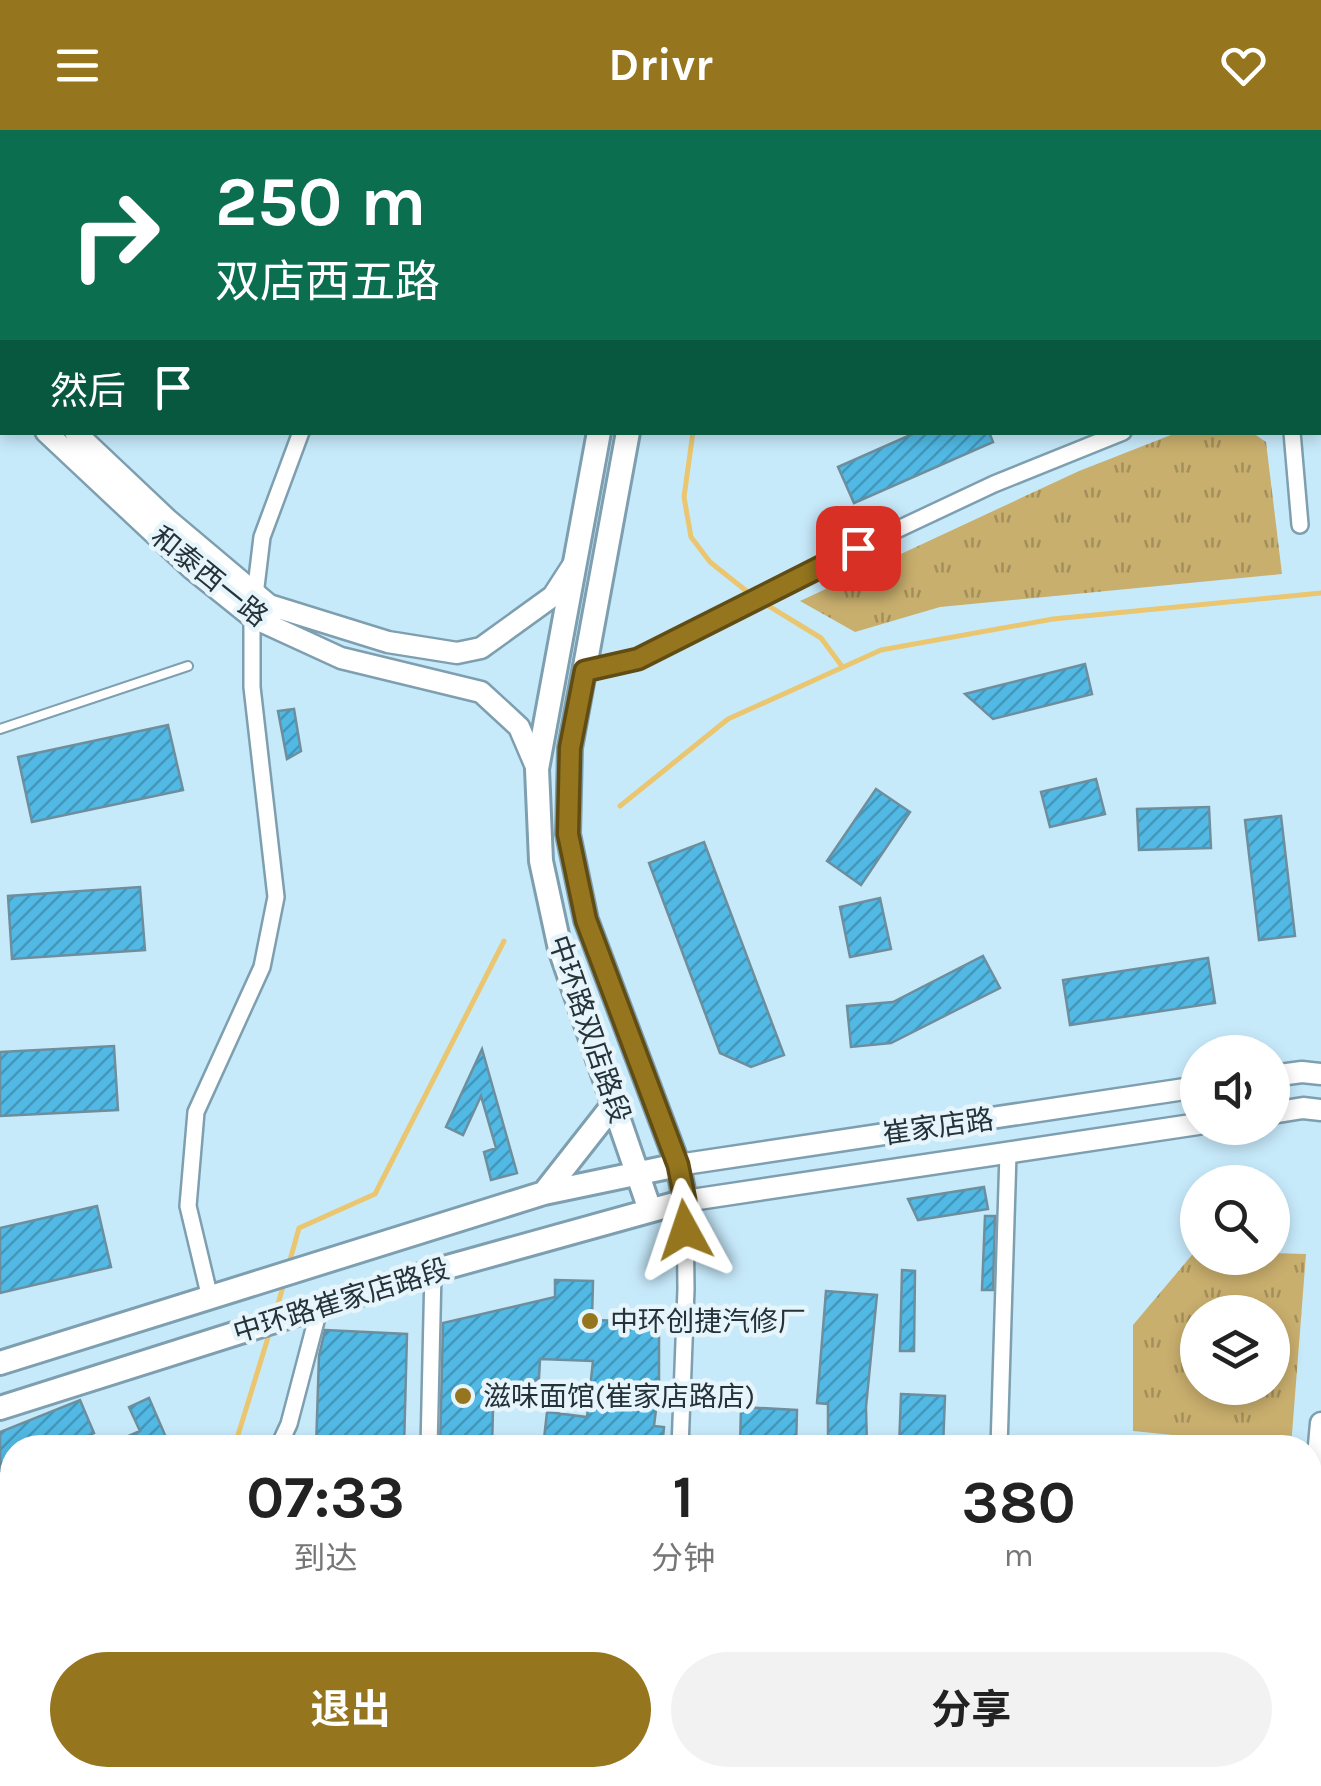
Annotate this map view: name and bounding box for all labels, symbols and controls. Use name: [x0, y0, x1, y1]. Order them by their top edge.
icon: menu: [50, 38, 105, 93]
icon: heart: [1216, 38, 1271, 93]
text: Drivr: [608, 39, 713, 91]
text: 250 m: [215, 161, 427, 243]
icon: right: [50, 170, 180, 300]
text: 双店西五路: [215, 256, 440, 308]
icon: arrive: [146, 360, 201, 415]
text: 然后: [50, 369, 126, 414]
pin: [816, 506, 901, 591]
street label: 和泰西一路: [145, 520, 274, 633]
icon: arrive: [831, 521, 886, 576]
street label: 中环路双店路段: [542, 931, 637, 1127]
map controls: [1180, 1035, 1290, 1405]
button: sound: [1180, 1035, 1290, 1145]
street label: 崔家店路: [880, 1102, 996, 1151]
button: search: [1180, 1165, 1290, 1275]
position arrow: [633, 1178, 737, 1282]
street label: 中环路崔家店路段: [229, 1252, 453, 1349]
button: layers: [1180, 1295, 1290, 1405]
place label: 中环创捷汽修厂: [610, 1305, 806, 1338]
marker: 中环创捷汽修厂: [579, 1310, 601, 1332]
place label: 滋味面馆(崔家店路店): [483, 1380, 755, 1413]
marker: 滋味面馆(崔家店路店): [452, 1385, 474, 1407]
text: 07:33: [246, 1462, 405, 1532]
text: 1: [673, 1462, 694, 1532]
text: 380: [962, 1467, 1076, 1537]
text: m: [1004, 1537, 1034, 1574]
text: 到达: [294, 1540, 358, 1577]
text: 分钟: [651, 1540, 715, 1577]
button: 退出: [50, 1652, 651, 1767]
button: 分享: [671, 1652, 1272, 1767]

